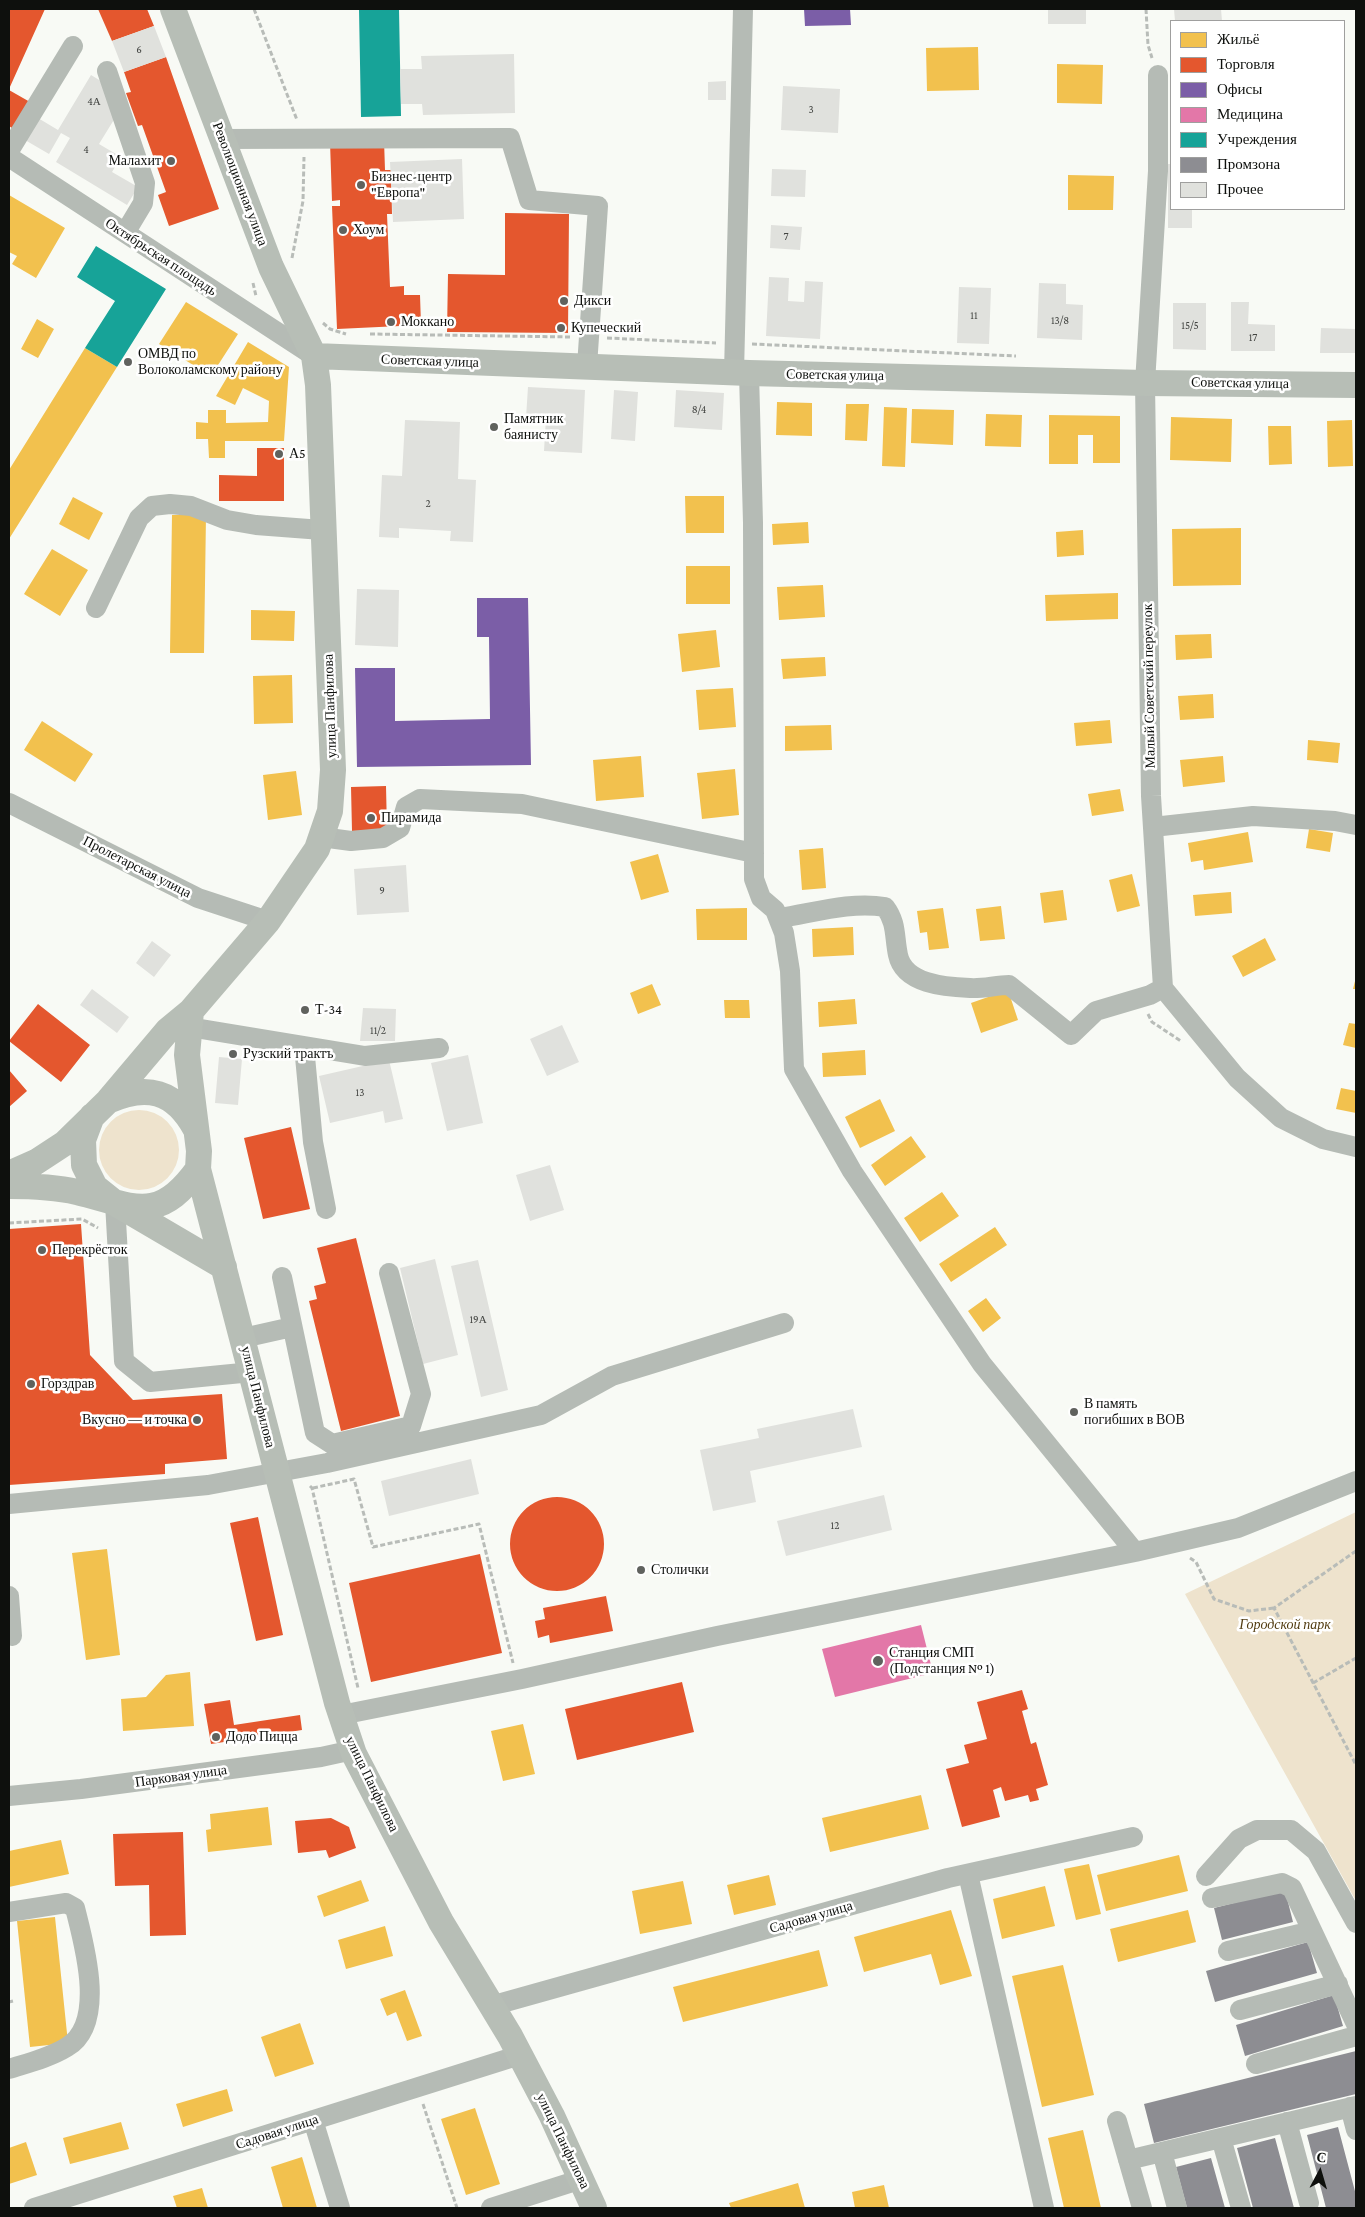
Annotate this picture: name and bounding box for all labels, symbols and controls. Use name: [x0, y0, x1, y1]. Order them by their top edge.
legend: [1170, 20, 1345, 210]
text: Жильё: [1217, 31, 1259, 47]
house number: 6: [136, 43, 142, 57]
text: Торговля: [1217, 56, 1275, 72]
text: Офисы: [1217, 81, 1262, 97]
house number: 4А: [87, 95, 101, 109]
house number: 3: [808, 103, 814, 117]
text: Медицина: [1217, 106, 1283, 122]
street label: Революционная улица: [209, 120, 271, 248]
text: Учреждения: [1217, 131, 1297, 147]
house number: 4: [83, 143, 89, 157]
place label: Малахит: [108, 153, 161, 169]
marker: Малахит: [165, 155, 177, 167]
text: Промзона: [1217, 156, 1280, 172]
place label: Бизнес-центр "Европа": [371, 169, 452, 202]
marker: Бизнес-центр "Европа": [355, 179, 367, 191]
text: Прочее: [1217, 181, 1263, 197]
street label: Октябрьская площадь: [102, 215, 220, 299]
place label: Хоум: [353, 222, 384, 238]
marker: Хоум: [337, 224, 349, 236]
house number: 7: [783, 230, 789, 244]
place label: Дикси: [574, 293, 611, 309]
marker: Дикси: [558, 295, 570, 307]
house number: 11: [970, 309, 978, 323]
place label: Моккано: [401, 314, 454, 330]
house number: 13/8: [1051, 314, 1069, 328]
marker: Моккано: [385, 316, 397, 328]
house number: 15/5: [1181, 319, 1199, 333]
place label: Купеческий: [571, 320, 641, 336]
marker: Купеческий: [555, 322, 567, 334]
house number: 17: [1249, 331, 1257, 345]
place label: ОМВД по Волоколамскому району: [138, 346, 283, 378]
street label: Советская улица: [381, 351, 479, 371]
marker: ОМВД по Волоколамскому району: [122, 356, 134, 368]
street label: Советская улица: [786, 366, 884, 384]
street label: Советская улица: [1191, 374, 1289, 392]
house number: 8/4: [692, 403, 706, 417]
place label: Памятник баянисту: [504, 411, 564, 444]
marker: Памятник баянисту: [488, 421, 500, 433]
place label: А5: [289, 446, 306, 462]
marker: А5: [273, 448, 285, 460]
house number: 2: [425, 497, 431, 511]
street label: Малый Советский переулок: [1139, 603, 1159, 769]
street label: улица Панфилова: [320, 654, 340, 758]
place label: Пирамида: [381, 810, 442, 826]
marker: Пирамида: [365, 812, 377, 824]
street label: Пролетарская улица: [80, 832, 194, 902]
house number: 9: [379, 884, 385, 898]
place label: Т-34: [315, 1002, 342, 1018]
marker: Т-34: [299, 1004, 311, 1016]
house number: 11/2: [370, 1024, 386, 1038]
place label: Рузский трактъ: [243, 1046, 333, 1062]
marker: Рузский трактъ: [227, 1048, 239, 1060]
house number: 13: [356, 1086, 364, 1100]
place label: Перекрёсток: [52, 1242, 128, 1258]
marker: Перекрёсток: [36, 1244, 48, 1256]
house number: 19А: [469, 1313, 487, 1327]
street label: улица Панфилова: [237, 1344, 279, 1450]
place label: Горздрав: [41, 1376, 94, 1392]
marker: Горздрав: [25, 1378, 37, 1390]
place label: В память погибших в ВОВ: [1084, 1396, 1185, 1428]
marker: В память погибших в ВОВ: [1068, 1406, 1080, 1418]
place label: Вкусно — и точка: [82, 1412, 187, 1428]
marker: Вкусно — и точка: [191, 1414, 203, 1426]
house number: 12: [831, 1519, 839, 1533]
place label: Столички: [651, 1562, 709, 1578]
marker: Столички: [635, 1564, 647, 1576]
park label: Городской парк: [1239, 1617, 1331, 1633]
place label: Станция СМП (Подстанция № 1): [889, 1645, 995, 1678]
marker: Станция СМП (Подстанция № 1): [871, 1654, 885, 1668]
place label: Додо Пицца: [226, 1729, 298, 1745]
marker: Додо Пицца: [210, 1731, 222, 1743]
street label: улица Панфилова: [342, 1733, 402, 1835]
street label: Парковая улица: [134, 1761, 228, 1791]
street label: Садовая улица: [767, 1897, 855, 1937]
street label: улица Панфилова: [533, 2090, 593, 2192]
street label: Садовая улица: [234, 2111, 320, 2153]
north arrow: [1295, 2147, 1345, 2197]
text: С: [1316, 2149, 1327, 2166]

